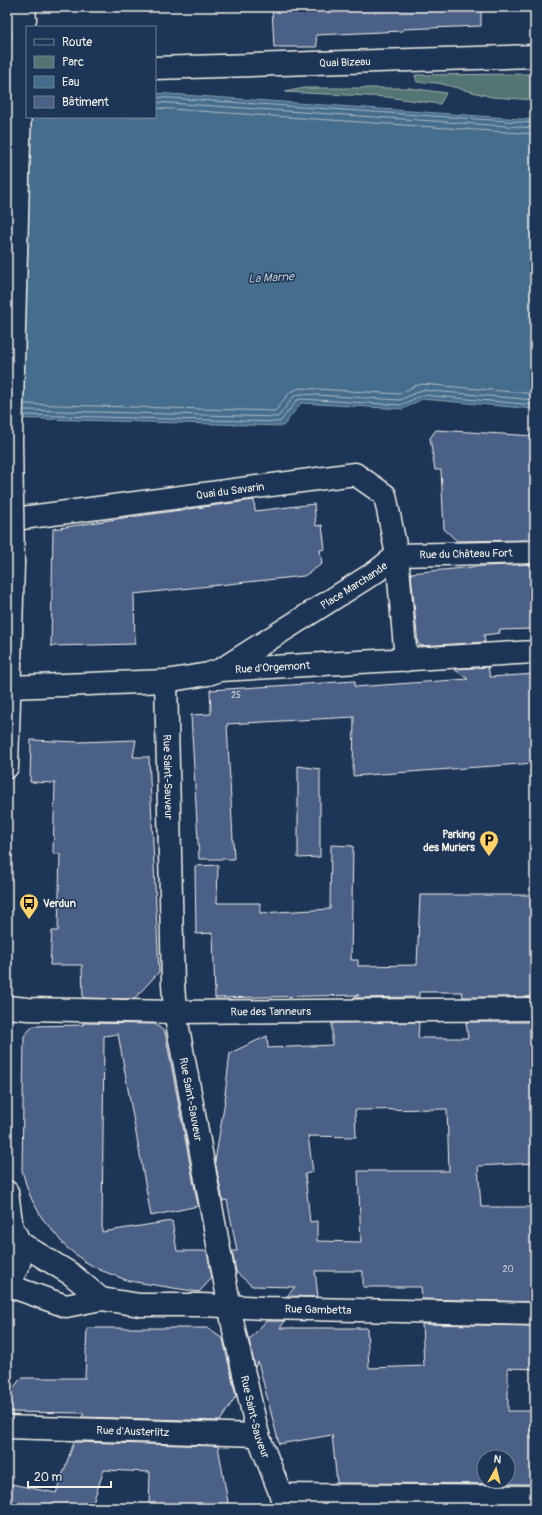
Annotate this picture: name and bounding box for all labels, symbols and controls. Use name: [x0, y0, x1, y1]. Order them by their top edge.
legend: [26, 26, 156, 118]
text: Route: [62, 35, 92, 50]
text: Parc: [62, 55, 84, 70]
street label: Quai Bizeau: [319, 55, 371, 69]
text: Eau: [62, 75, 80, 90]
text: Bâtiment: [62, 95, 109, 110]
water label: La Marne: [248, 269, 296, 287]
street label: Quai du Savarin: [195, 480, 265, 501]
street label: Rue du Château Fort: [419, 546, 513, 561]
street label: Place Marchande: [318, 559, 390, 612]
street label: Rue d'Orgemont: [235, 658, 311, 676]
house number: 25: [231, 690, 241, 701]
street label: Rue Saint-Sauveur: [161, 734, 176, 820]
place label: Parking des Muriers: [423, 828, 475, 854]
parking icon: Parking des Muriers: [478, 829, 500, 857]
bus stop icon: Verdun: [18, 892, 40, 920]
place label: Verdun: [43, 897, 76, 910]
street label: Rue des Tanneurs: [231, 1004, 311, 1018]
street label: Rue Saint-Sauveur: [177, 1056, 205, 1142]
house number: 20: [502, 1264, 514, 1275]
street label: Rue Gambetta: [285, 1302, 352, 1316]
street label: Rue Saint-Sauveur: [238, 1374, 273, 1460]
street label: Rue d'Austerlitz: [96, 1423, 170, 1439]
north arrow: [476, 1449, 516, 1489]
text: N: [493, 1453, 502, 1467]
scale bar: [28, 1463, 111, 1489]
text: 20 m: [34, 1470, 63, 1485]

